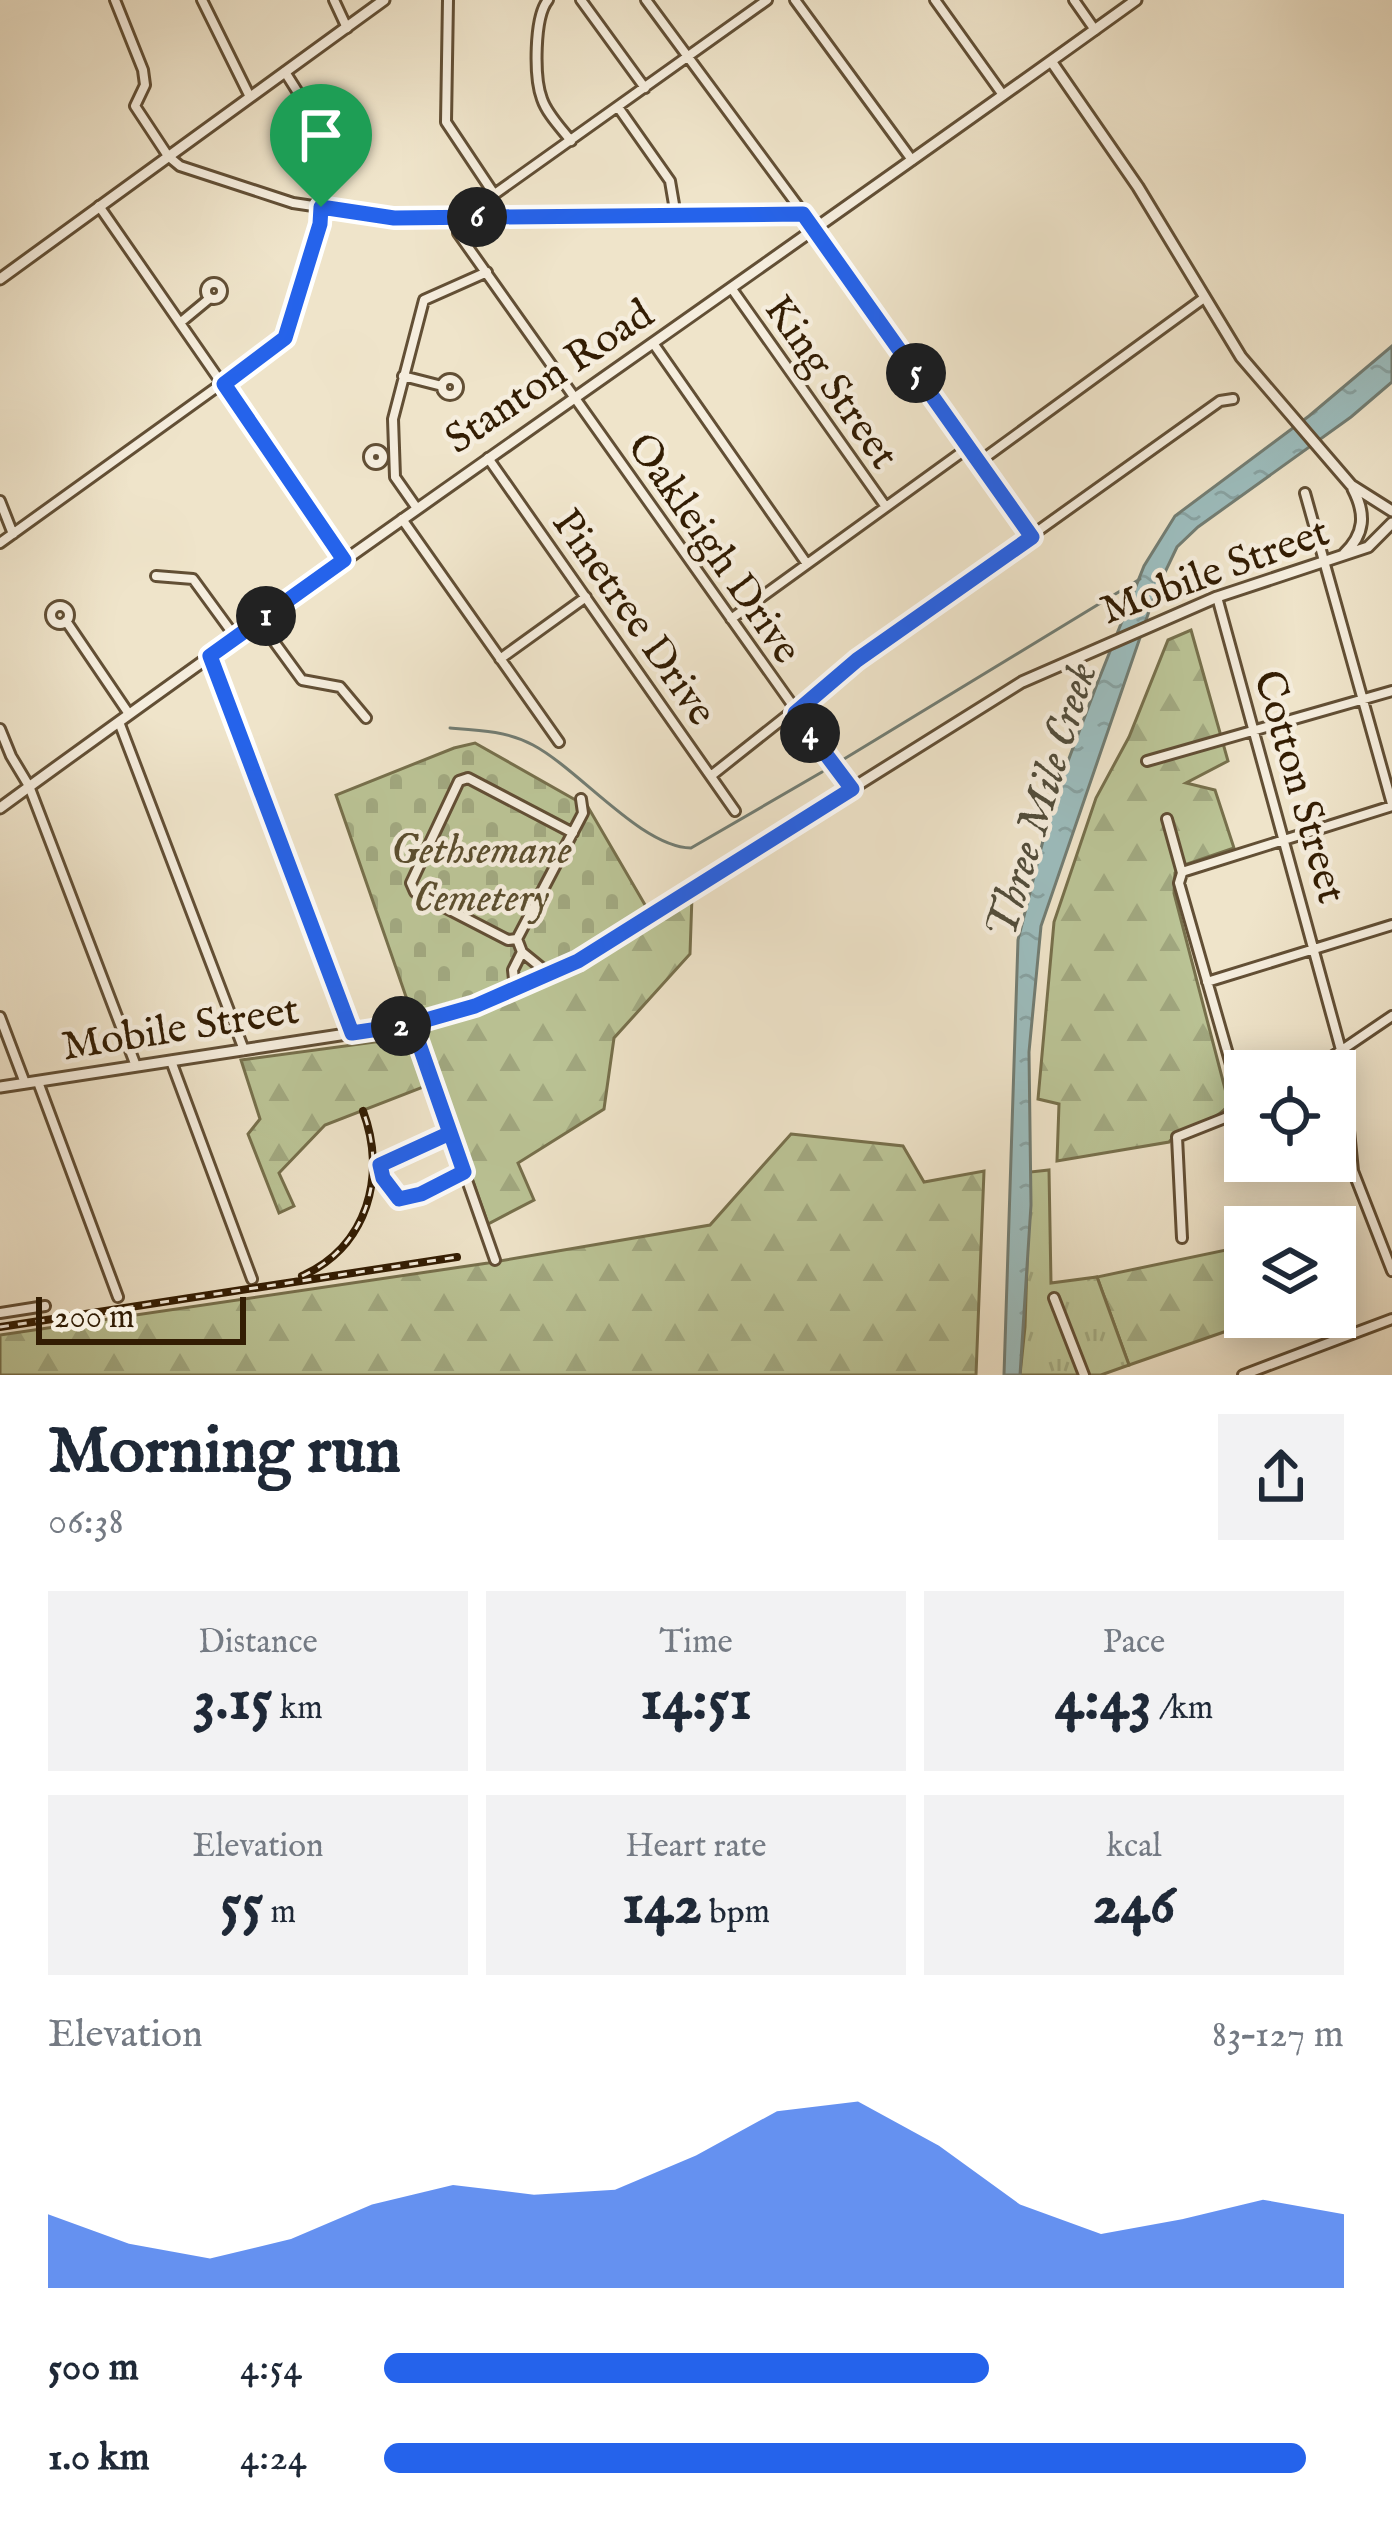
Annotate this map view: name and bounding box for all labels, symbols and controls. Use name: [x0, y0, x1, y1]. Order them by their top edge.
pin: [270, 84, 372, 207]
icon: arrive: [288, 102, 354, 168]
pin: 6: [447, 187, 507, 247]
text: 6: [470, 196, 484, 238]
street label: King Street: [751, 286, 909, 480]
street label: Stanton Road: [436, 289, 665, 467]
pin: 5: [886, 343, 946, 403]
text: 5: [910, 352, 922, 394]
street label: Oakleigh Drive: [614, 423, 812, 675]
street label: Pinetree Drive: [539, 499, 727, 737]
street label: Mobile Street: [1094, 506, 1337, 638]
pin: 1: [236, 586, 296, 646]
text: 1: [260, 595, 272, 637]
water label: Three Mile Creek: [973, 656, 1111, 946]
street label: Cotton Street: [1240, 664, 1357, 910]
pin: 4: [780, 703, 840, 763]
text: 4: [802, 712, 818, 754]
park label: Gethsemane Cemetery: [390, 825, 572, 926]
street label: Mobile Street: [58, 985, 303, 1074]
pin: 2: [371, 996, 431, 1056]
text: 2: [393, 1005, 409, 1047]
map controls: [1224, 1050, 1356, 1338]
button: locate: [1224, 1050, 1356, 1182]
button: layers: [1224, 1206, 1356, 1338]
scale bar: [36, 1291, 246, 1344]
text: 200 m: [54, 1297, 135, 1339]
text: Morning run: [48, 1411, 401, 1495]
button: share: [1218, 1414, 1344, 1540]
text: 06:38: [48, 1498, 124, 1547]
text: Distance: [198, 1622, 318, 1664]
text: Time: [659, 1622, 733, 1664]
text: Pace: [1103, 1622, 1165, 1664]
text: 3.15: [193, 1664, 273, 1740]
text: 14:51: [640, 1664, 752, 1740]
text: 4:43: [1055, 1664, 1152, 1740]
text: km: [273, 1688, 323, 1730]
text: /km: [1152, 1688, 1213, 1730]
text: Elevation: [193, 1826, 323, 1868]
text: Heart rate: [626, 1826, 766, 1868]
text: kcal: [1107, 1826, 1162, 1868]
text: 55: [220, 1868, 263, 1944]
text: 142: [622, 1868, 702, 1944]
text: 246: [1093, 1868, 1175, 1944]
text: m: [263, 1892, 296, 1934]
text: bpm: [702, 1892, 770, 1934]
text: Elevation: [48, 2011, 203, 2060]
text: 83–127 m: [1212, 2011, 1344, 2060]
text: 500 m: [48, 2344, 139, 2393]
text: 4:54: [240, 2344, 302, 2393]
text: 1.0 km: [48, 2434, 150, 2483]
text: 4:24: [240, 2434, 307, 2483]

